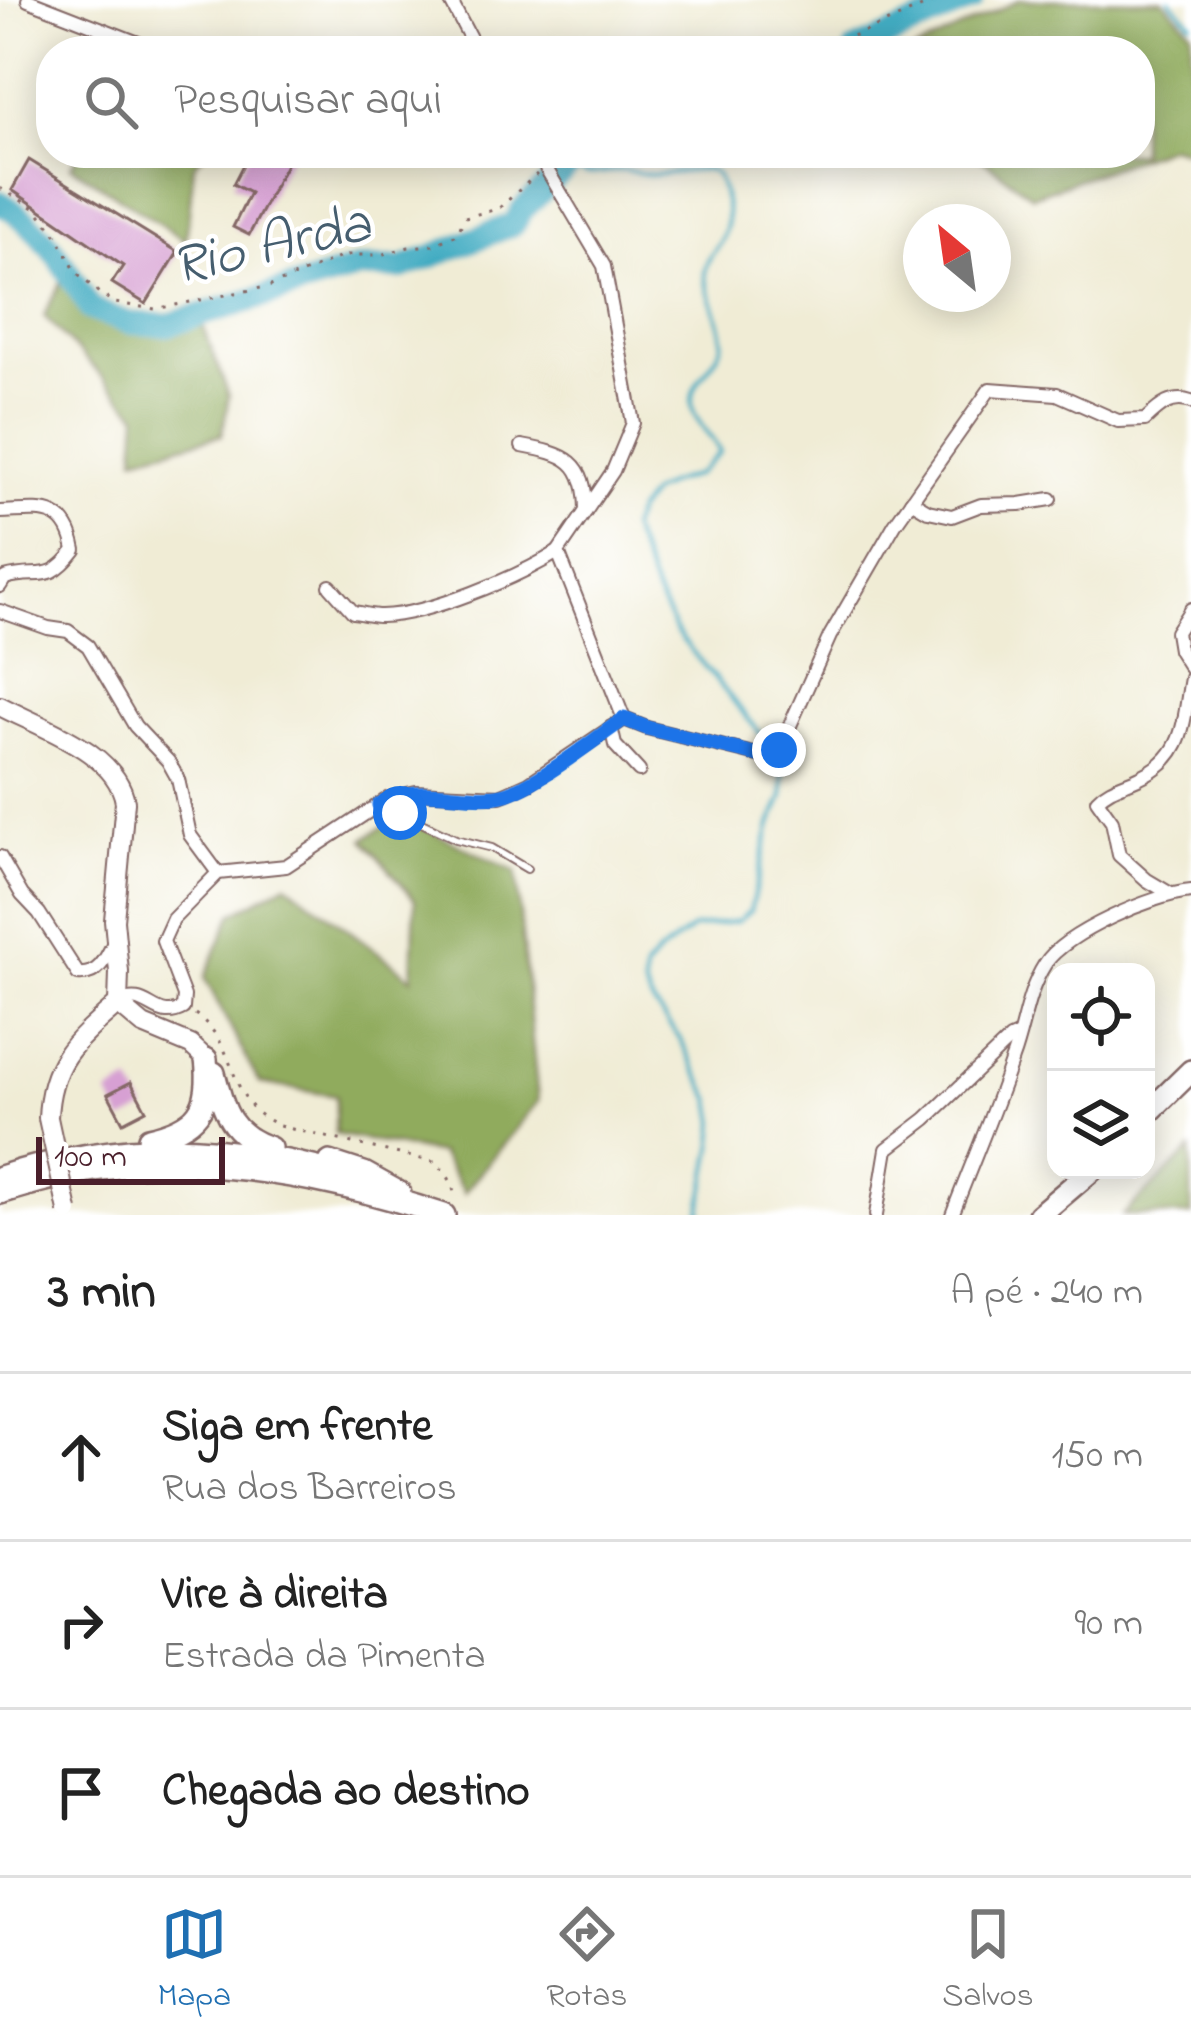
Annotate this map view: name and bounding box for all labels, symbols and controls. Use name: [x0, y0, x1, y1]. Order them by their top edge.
search box: [36, 36, 1155, 168]
icon: search: [78, 69, 144, 135]
text: Pesquisar aqui: [174, 69, 442, 135]
water label: Rio Arda: [165, 185, 381, 311]
north arrow: [903, 204, 1011, 312]
route end: [752, 723, 806, 777]
route start: [373, 786, 427, 840]
map controls: [1047, 963, 1155, 1179]
button: locate: [1047, 963, 1155, 1071]
button: layers: [1047, 1071, 1155, 1179]
scale bar: [36, 1131, 225, 1184]
text: 100 m: [54, 1134, 127, 1182]
text: 3 min: [48, 1256, 156, 1331]
text: A pé · 240 m: [950, 1265, 1143, 1322]
text: Siga em frente: [162, 1395, 432, 1461]
icon: ahead: [48, 1424, 114, 1490]
text: 150 m: [1051, 1428, 1143, 1485]
text: Rua dos Barreiros: [162, 1461, 457, 1518]
text: Vire à direita: [162, 1563, 388, 1629]
icon: right: [48, 1592, 114, 1658]
text: 90 m: [1074, 1596, 1143, 1653]
text: Estrada da Pimenta: [162, 1629, 486, 1686]
icon: arrive: [48, 1760, 114, 1826]
text: Chegada ao destino: [162, 1760, 530, 1826]
tab: Mapa: [158, 1901, 231, 2021]
tab: Rotas: [546, 1901, 627, 2021]
tab: Salvos: [942, 1901, 1034, 2021]

